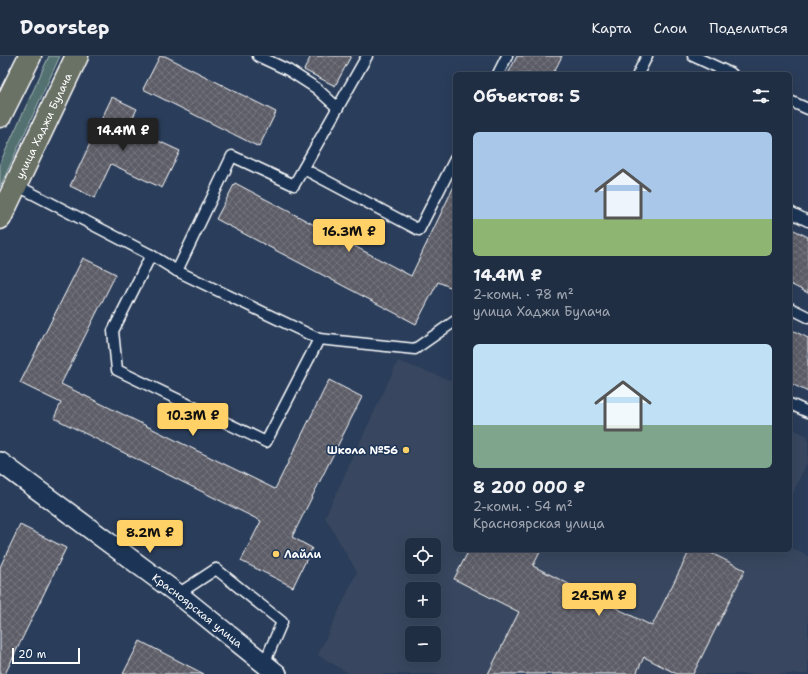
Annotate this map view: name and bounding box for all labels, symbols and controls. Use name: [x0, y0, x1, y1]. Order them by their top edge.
text: Doorstep: [20, 15, 109, 40]
text: Карта: [591, 19, 632, 37]
text: Слои: [654, 19, 687, 37]
text: Поделиться: [709, 19, 788, 37]
street label: улица Хаджи Булача: [13, 70, 76, 182]
text: Объектов: 5: [473, 85, 580, 107]
icon: filters: [750, 85, 772, 107]
pin: 14.4M ₽: [86, 118, 160, 152]
text: 14.4M ₽: [97, 122, 150, 139]
icon: home: [587, 158, 659, 230]
pin: 16.3M ₽: [312, 219, 386, 253]
text: 16.3M ₽: [322, 223, 376, 240]
text: 14.4M ₽: [473, 264, 542, 286]
text: 2-комн. · 78 m²: [473, 286, 574, 303]
text: улица Хаджи Булача: [473, 303, 610, 320]
icon: home: [587, 370, 659, 442]
pin: 10.3M ₽: [156, 403, 230, 437]
text: 10.3M ₽: [166, 407, 220, 424]
place label: Школа №56: [327, 443, 398, 458]
marker: Школа №56: [401, 445, 411, 455]
text: 8 200 000 ₽: [473, 476, 585, 498]
text: 2-комн. · 54 m²: [473, 498, 573, 515]
text: Красноярская улица: [473, 515, 605, 532]
pin: 8.2M ₽: [117, 520, 183, 554]
text: 8.2M ₽: [126, 524, 174, 541]
map controls: [405, 538, 441, 662]
button: locate: [405, 538, 441, 574]
place label: Лайли: [284, 547, 321, 562]
marker: Лайли: [271, 549, 281, 559]
street label: Красноярская улица: [149, 570, 246, 651]
button: +: [405, 582, 441, 618]
pin: 24.5M ₽: [562, 583, 636, 617]
text: 24.5M ₽: [571, 587, 627, 604]
button: −: [405, 626, 441, 662]
scale bar: [12, 646, 80, 665]
text: 20 m: [18, 647, 46, 662]

